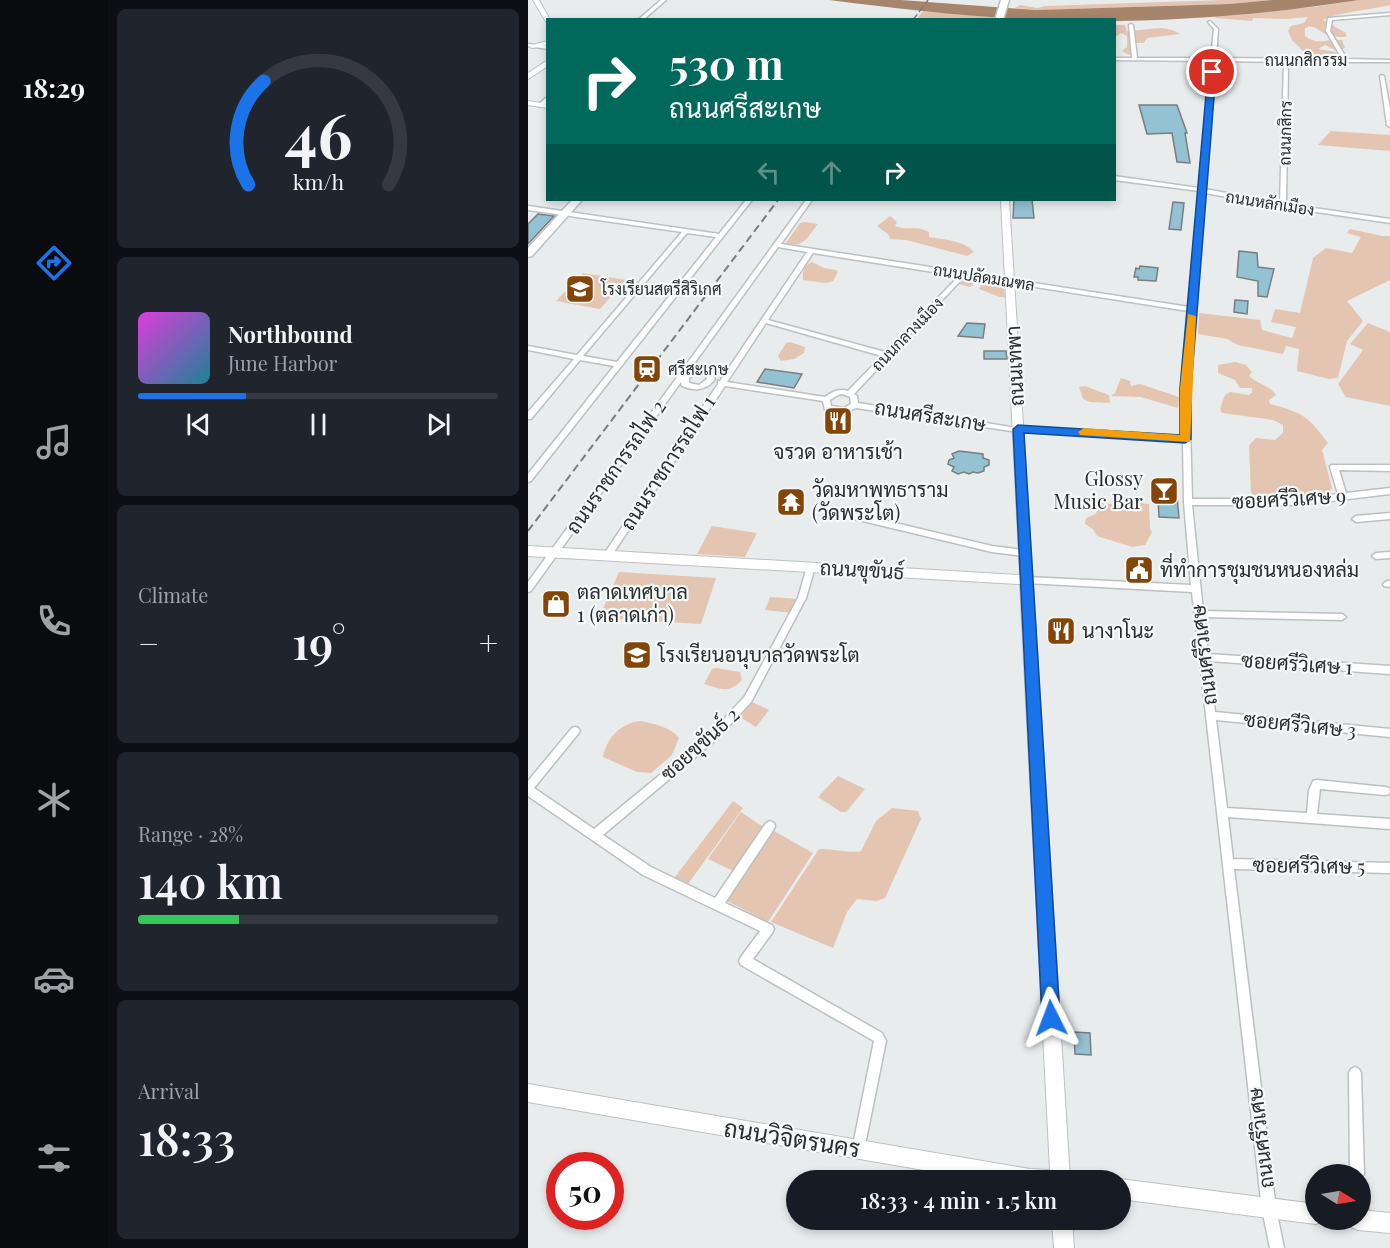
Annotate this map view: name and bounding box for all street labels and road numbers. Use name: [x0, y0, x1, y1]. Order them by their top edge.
street label: ถนนกสิกรรม: [1265, 49, 1347, 70]
street label: ถนนกสิกร: [1273, 100, 1296, 166]
street label: ถนนหลักเมือง: [1224, 185, 1316, 220]
street label: ถนนปลัดมณฑล: [932, 258, 1036, 295]
street label: ถนนกลางเมือง: [866, 292, 947, 375]
street label: ถนนเทพา: [998, 325, 1029, 407]
street label: ถนนราชการรถไฟ 1: [613, 390, 720, 535]
street label: ถนนศรีสะเกษ: [873, 392, 988, 437]
street label: ถนนราชการรถไฟ 2: [559, 394, 671, 538]
street label: ซอยศรีวิเศษ 9: [1231, 481, 1347, 514]
street label: ถนนขุขันธ์: [819, 553, 905, 586]
street label: ถนนศรีวิเศษ: [1183, 603, 1222, 707]
street label: ซอยศรีวิเศษ 1: [1240, 645, 1354, 680]
street label: ซอยขุขันธ์ 2: [654, 700, 746, 787]
street label: ซอยศรีวิเศษ 3: [1242, 704, 1358, 743]
street label: ซอยศรีวิเศษ 5: [1253, 850, 1366, 879]
street label: ถนนศรีวิเศษ: [1240, 1086, 1279, 1190]
street label: ถนนวิจิตรนคร: [722, 1110, 863, 1164]

